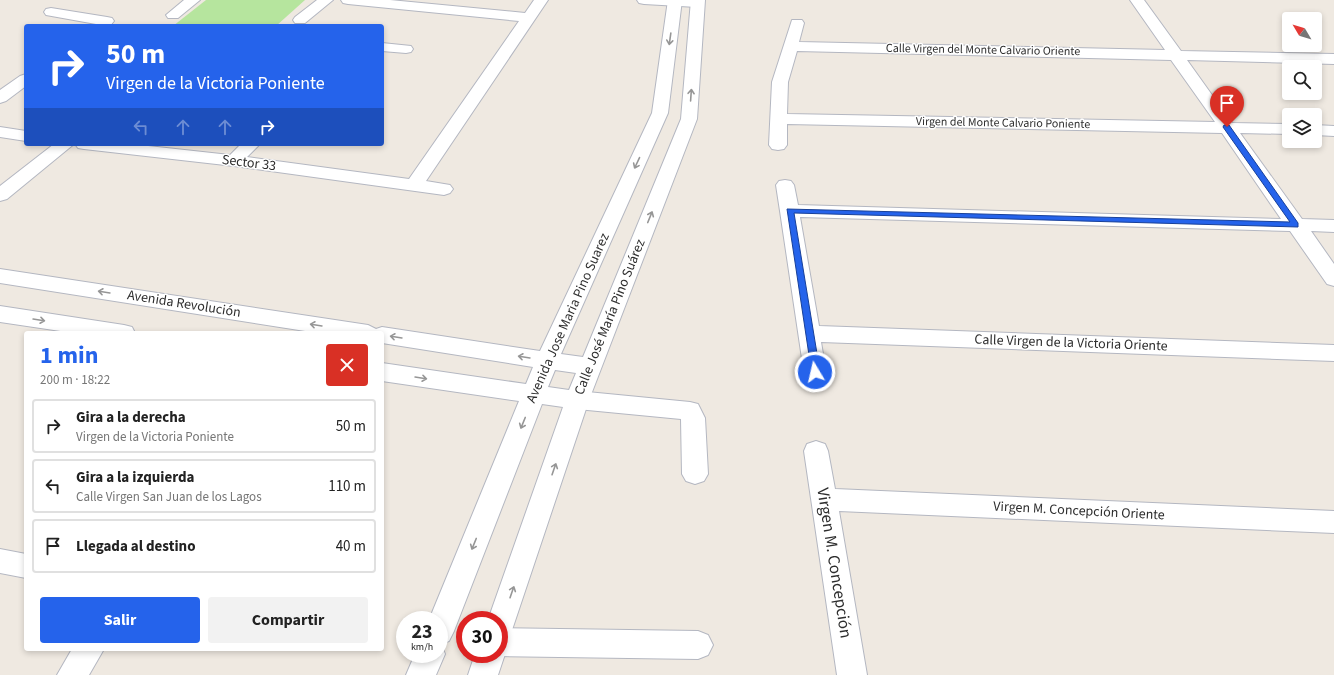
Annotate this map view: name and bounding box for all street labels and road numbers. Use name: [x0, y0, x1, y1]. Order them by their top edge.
street label: Calle Virgen del Monte Calvario Oriente: [886, 40, 1080, 60]
street label: Virgen del Monte Calvario Poniente: [916, 113, 1090, 133]
street label: Sector 33: [221, 150, 277, 176]
street label: Avenida Jose Maria Pino Suarez: [521, 230, 615, 406]
street label: Calle José María Pino Suárez: [570, 236, 650, 398]
street label: Avenida Revolución: [126, 285, 242, 323]
street label: Calle Virgen de la Victoria Oriente: [974, 330, 1168, 356]
street label: Virgen M. Concepción: [810, 486, 858, 640]
street label: Virgen M. Concepción Oriente: [993, 497, 1165, 525]

